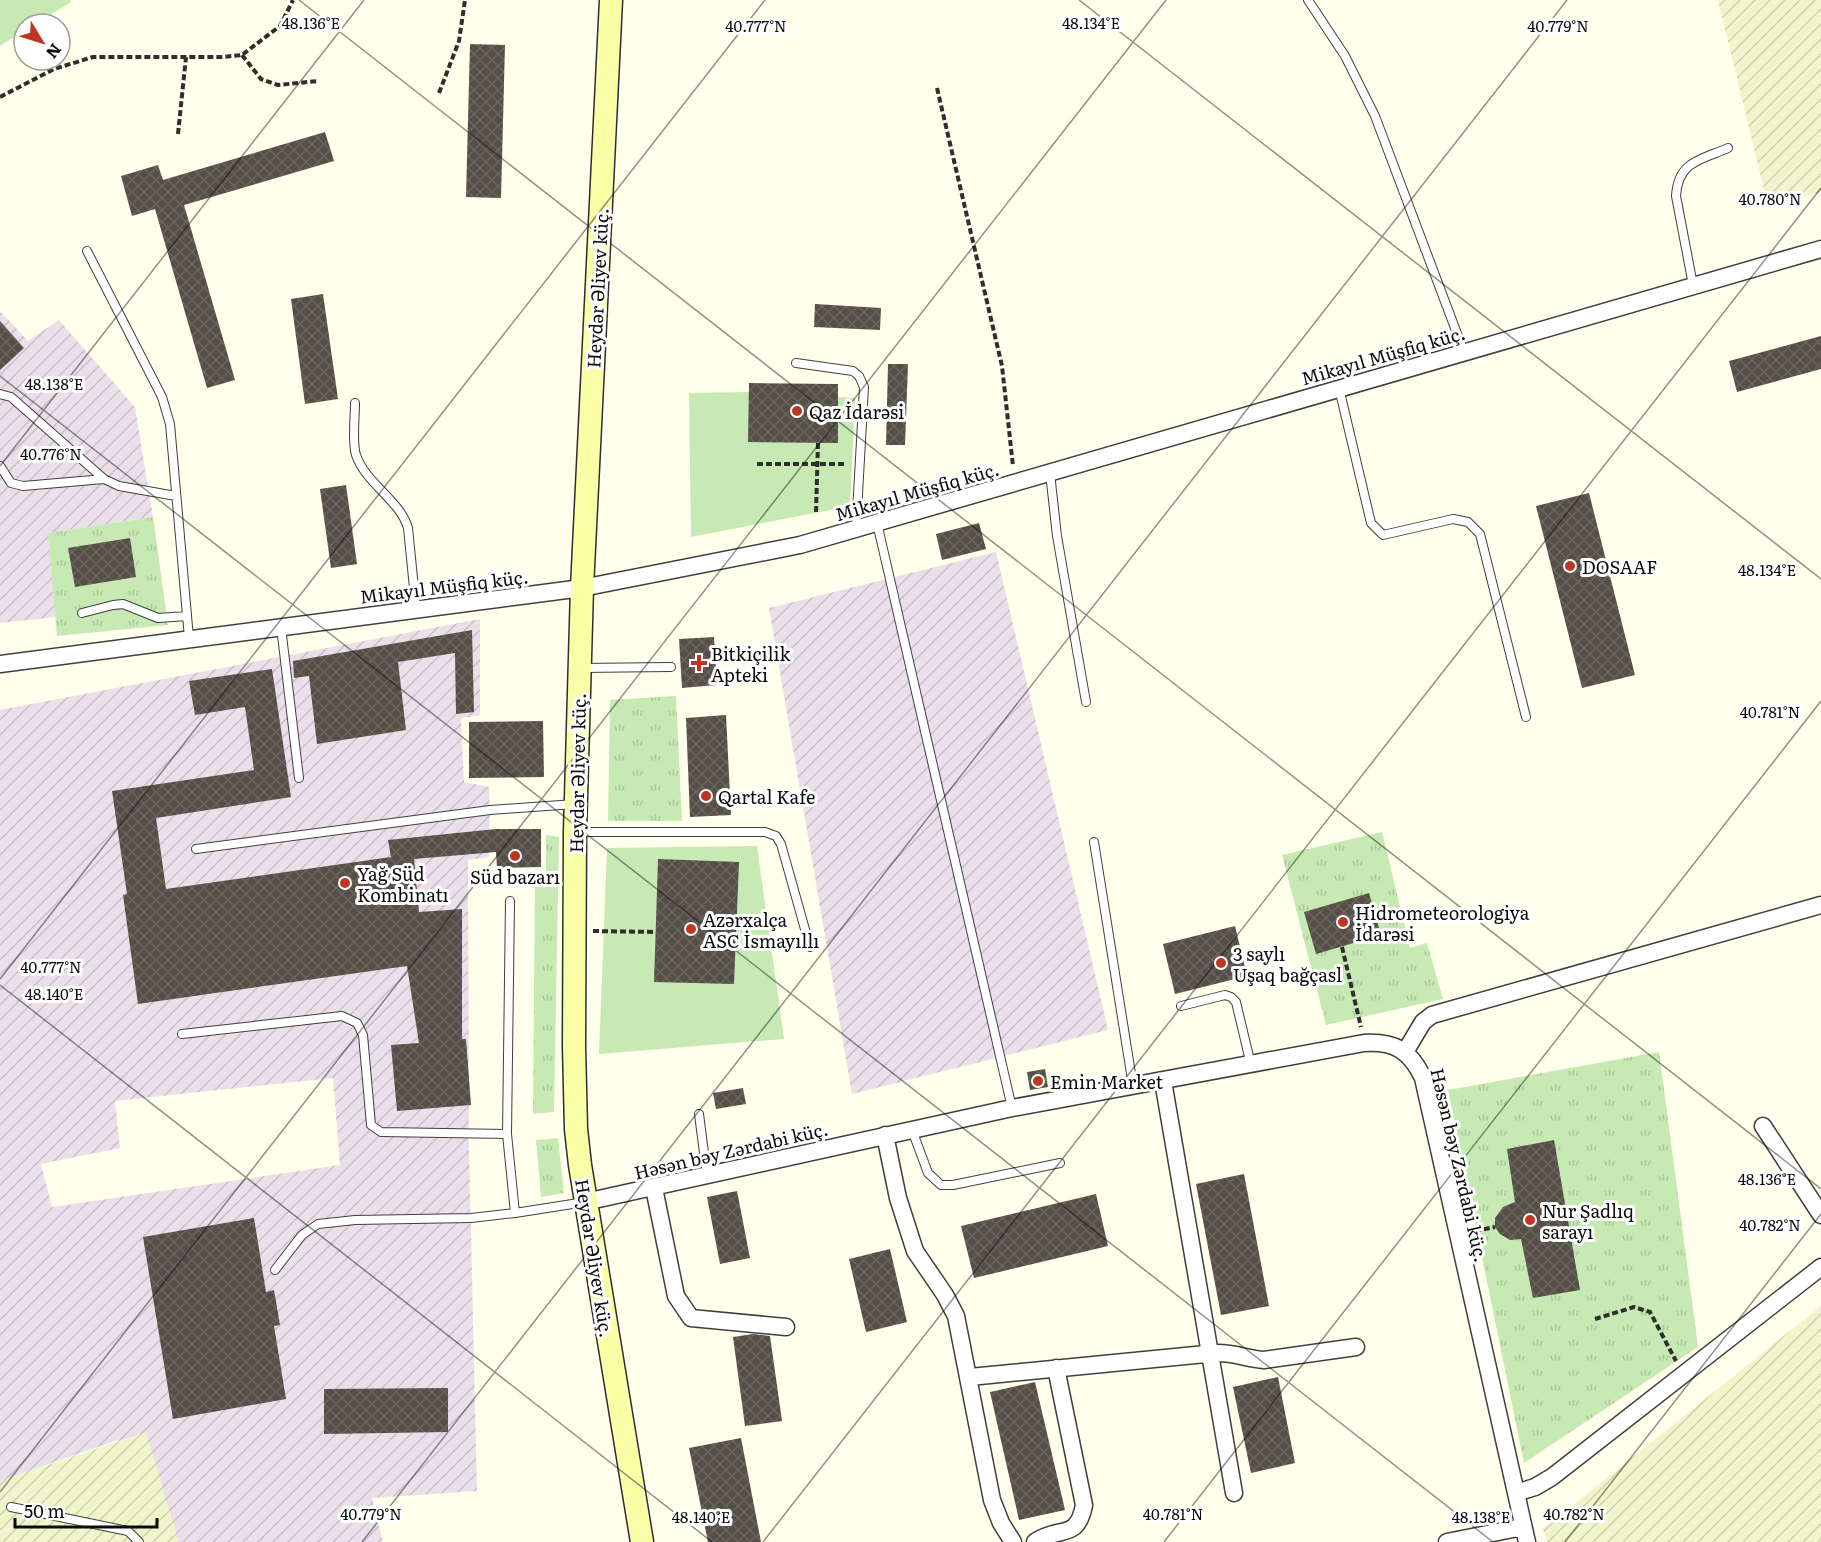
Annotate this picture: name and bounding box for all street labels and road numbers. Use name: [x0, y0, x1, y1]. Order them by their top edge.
street label: Heydər Əliyev küç.: [579, 207, 615, 369]
street label: Mikayıl Müşfiq küç.: [1298, 319, 1468, 391]
street label: Mikayıl Müşfiq küç.: [832, 455, 1002, 527]
street label: Mikayıl Müşfiq küç.: [358, 562, 530, 610]
street label: Heydər Əliyev küç.: [562, 693, 592, 853]
street label: Həsən bəy Zərdabi küç.: [1425, 1065, 1495, 1265]
street label: Həsən bəy Zərdabi küç.: [631, 1115, 831, 1185]
street label: Heydər Əliyev küç.: [569, 1177, 621, 1339]

